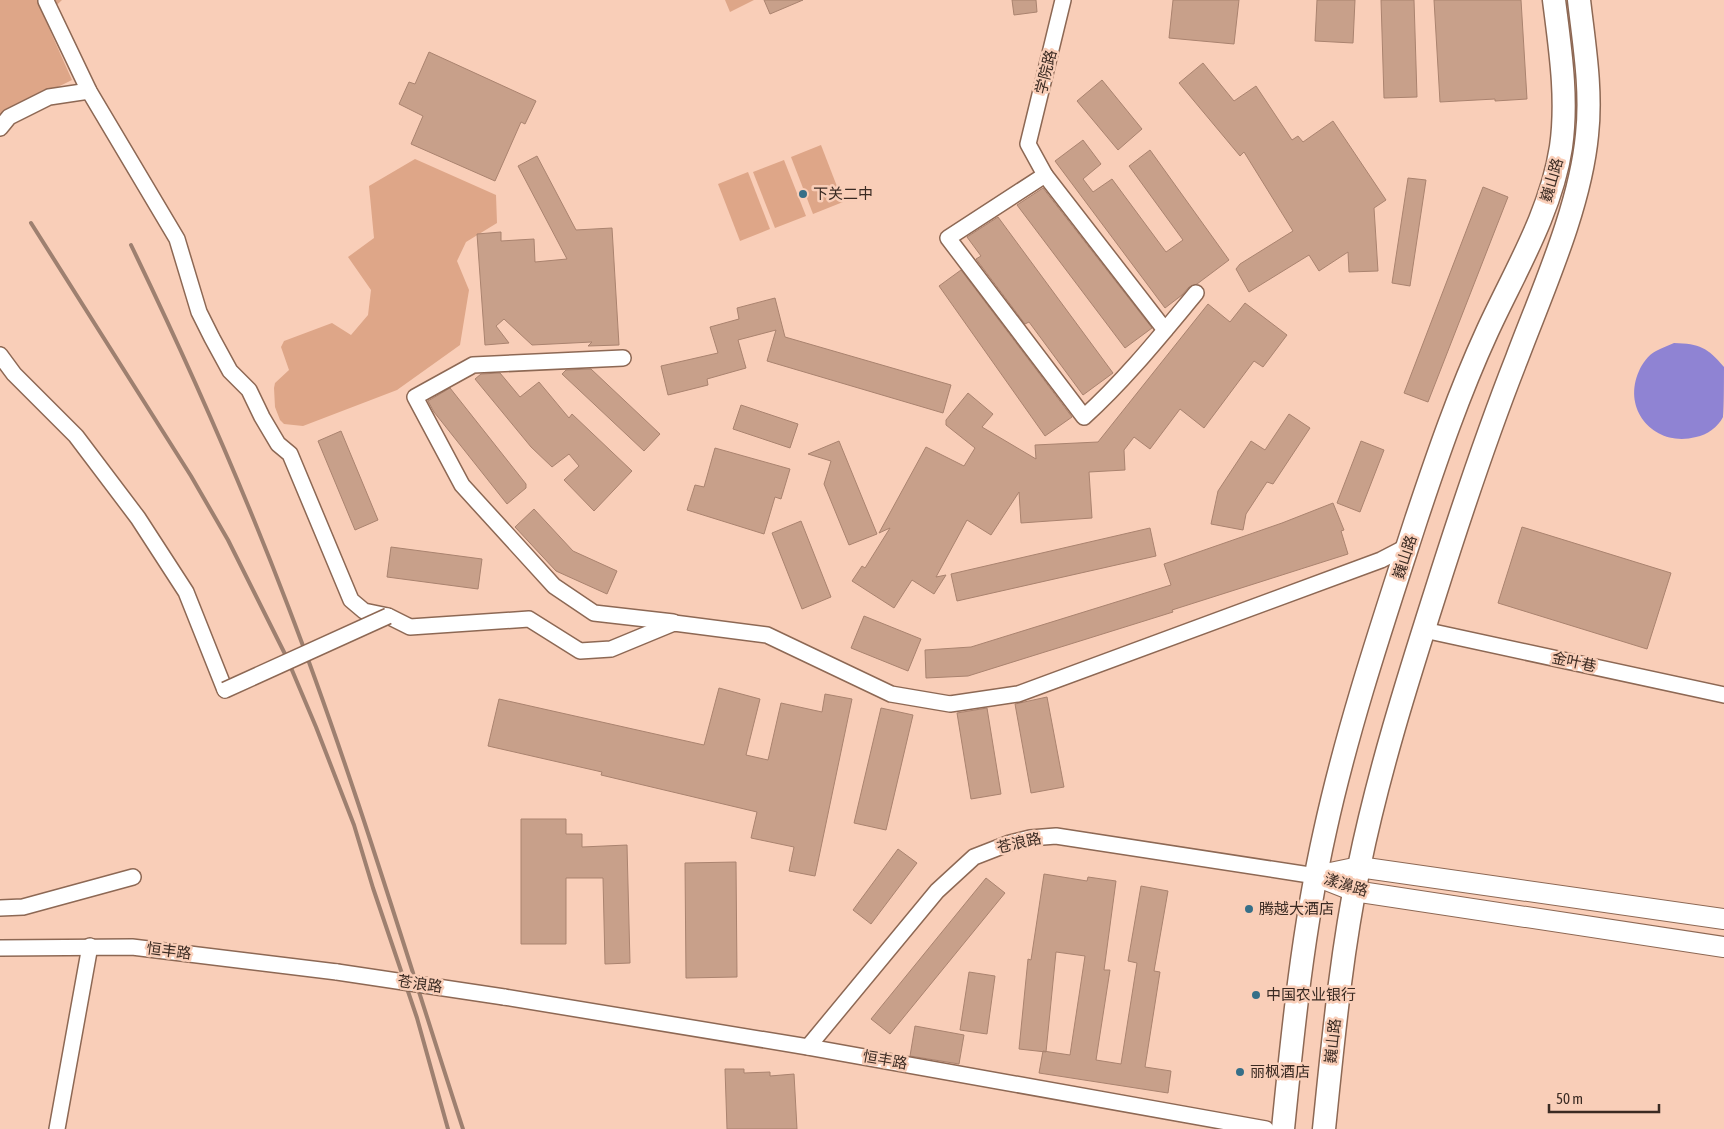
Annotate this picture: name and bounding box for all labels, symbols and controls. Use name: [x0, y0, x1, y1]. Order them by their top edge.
street label: 学院路: [1032, 48, 1059, 96]
street label: 巍山路: [1537, 156, 1566, 204]
place label: 下关二中: [813, 185, 873, 202]
marker: 下关二中: [797, 188, 809, 200]
street label: 巍山路: [1389, 533, 1420, 581]
street label: 金叶巷: [1550, 649, 1598, 675]
street label: 苍浪路: [995, 829, 1043, 856]
street label: 漾濞路: [1322, 870, 1370, 899]
place label: 腾越大酒店: [1259, 900, 1334, 917]
marker: 腾越大酒店: [1243, 903, 1255, 915]
street label: 恒丰路: [146, 939, 192, 962]
street label: 苍浪路: [397, 972, 444, 995]
place label: 中国农业银行: [1266, 986, 1356, 1003]
marker: 中国农业银行: [1250, 989, 1262, 1001]
street label: 巍山路: [1322, 1018, 1343, 1064]
street label: 恒丰路: [861, 1047, 909, 1072]
place label: 丽枫酒店: [1250, 1063, 1310, 1080]
marker: 丽枫酒店: [1234, 1066, 1246, 1078]
scale bar: [1549, 1082, 1659, 1114]
text: 50 m: [1556, 1090, 1583, 1107]

